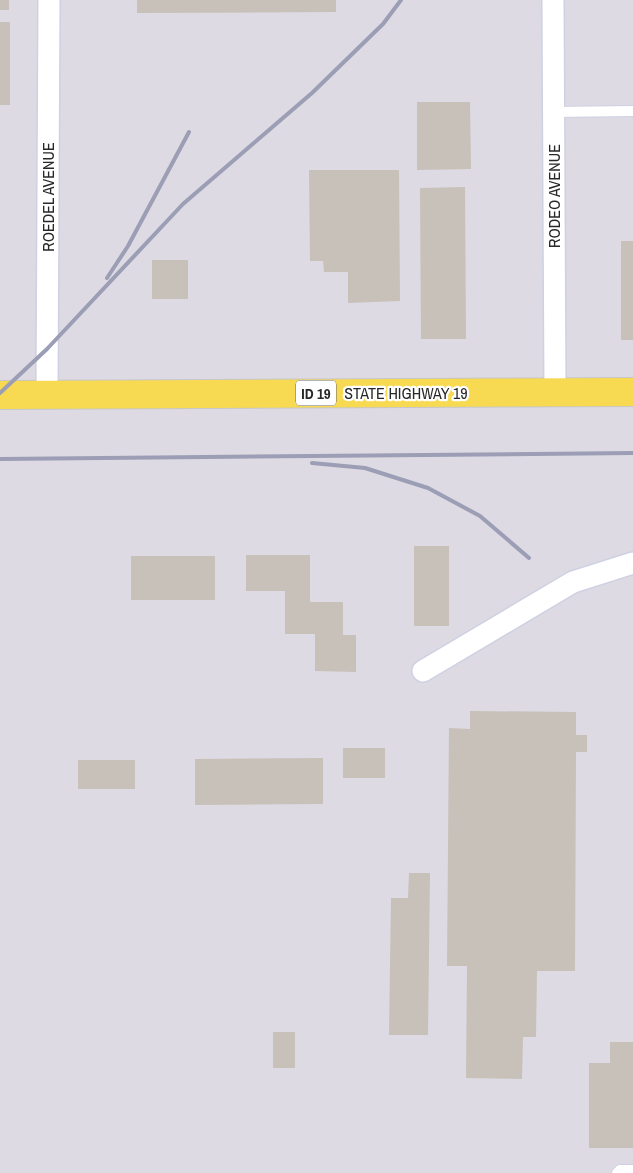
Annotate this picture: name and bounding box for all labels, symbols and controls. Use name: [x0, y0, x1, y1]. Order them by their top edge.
street label: ROEDEL AVENUE: [37, 142, 59, 252]
street label: RODEO AVENUE: [543, 144, 565, 248]
road number: ID 19: [296, 380, 336, 406]
street label: STATE HIGHWAY 19: [344, 382, 468, 404]

